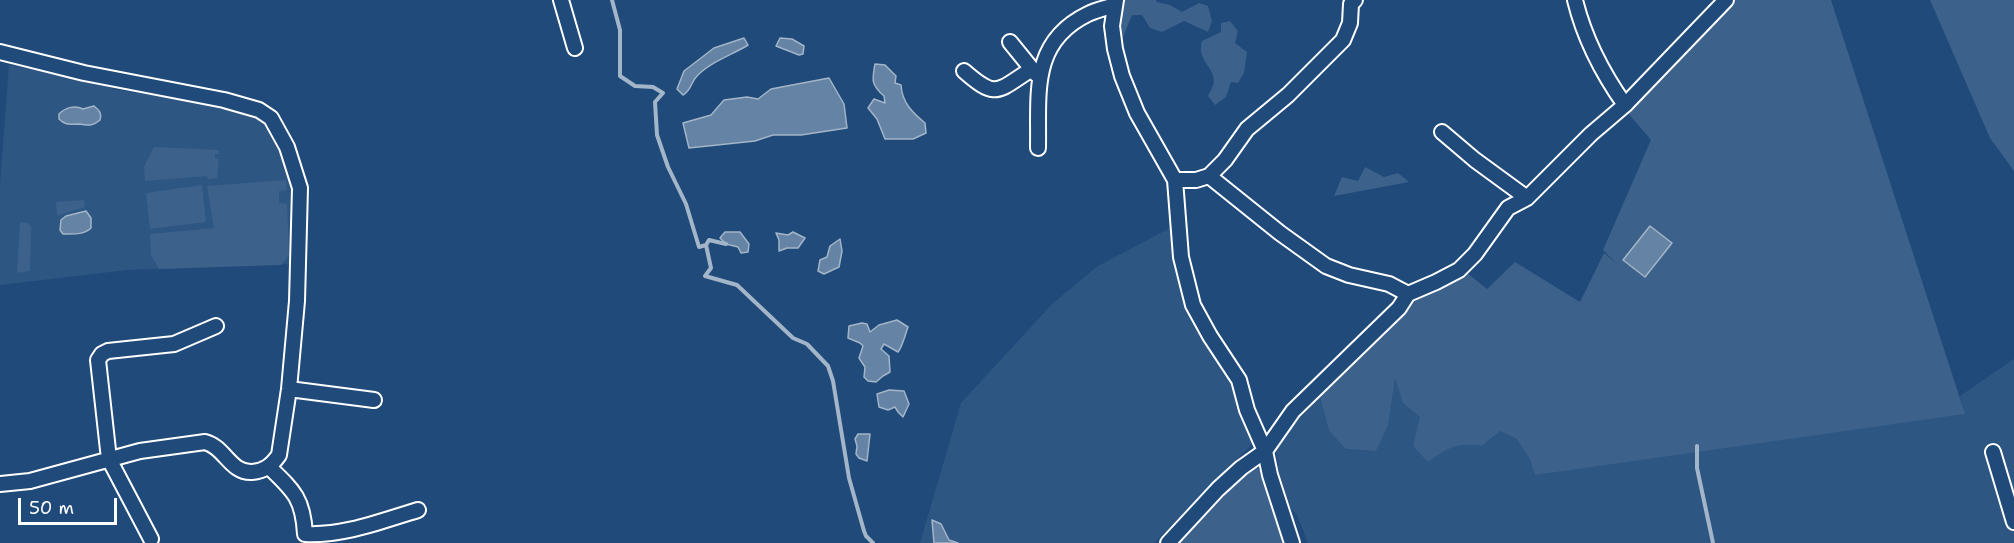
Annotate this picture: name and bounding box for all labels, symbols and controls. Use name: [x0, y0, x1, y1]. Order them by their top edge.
scale bar: [21, 486, 120, 524]
text: 50 m: [29, 496, 74, 520]

